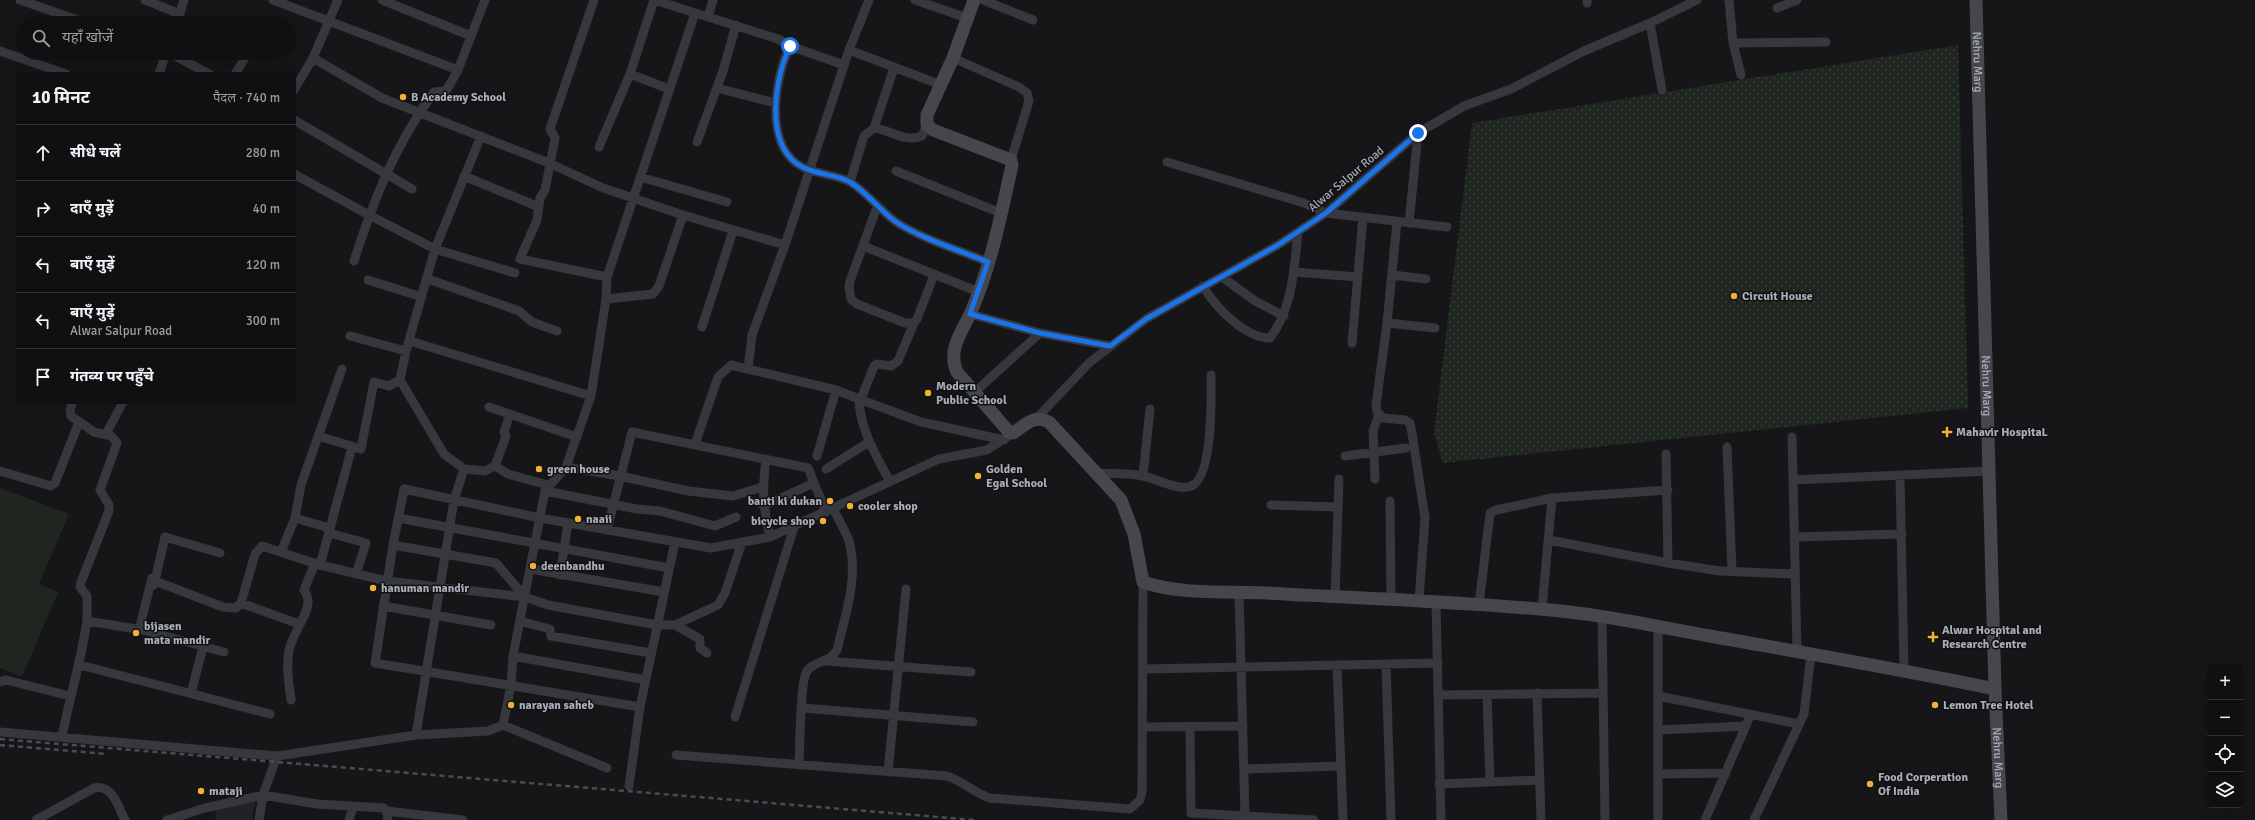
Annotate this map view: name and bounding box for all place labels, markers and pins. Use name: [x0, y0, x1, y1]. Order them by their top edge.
place label: B Academy School: [411, 90, 506, 105]
marker: B Academy School: [398, 92, 408, 102]
place label: Circuit House: [1742, 289, 1813, 304]
marker: Circuit House: [1729, 291, 1739, 301]
place label: Modern Public School: [936, 379, 1007, 408]
marker: Modern Public School: [923, 388, 933, 398]
place label: Mahavir HospitaL: [1956, 425, 2049, 440]
marker: Mahavir HospitaL: [1941, 426, 1953, 438]
place label: green house: [547, 462, 610, 477]
place label: Golden Egal School: [986, 462, 1047, 491]
marker: green house: [534, 464, 544, 474]
marker: Golden Egal School: [973, 471, 983, 481]
place label: banti ki dukan: [748, 494, 822, 509]
marker: banti ki dukan: [825, 496, 835, 506]
place label: cooler shop: [858, 499, 918, 514]
marker: cooler shop: [845, 501, 855, 511]
place label: naaii: [586, 512, 612, 527]
marker: naaii: [573, 514, 583, 524]
place label: bicycle shop: [751, 514, 816, 529]
marker: bicycle shop: [818, 516, 828, 526]
place label: deenbandhu: [541, 559, 605, 574]
marker: deenbandhu: [528, 561, 538, 571]
place label: hanuman mandir: [381, 581, 469, 596]
marker: hanuman mandir: [368, 583, 378, 593]
place label: bijasen mata mandir: [144, 619, 211, 648]
place label: Alwar Hospital and Research Centre: [1942, 623, 2042, 652]
marker: bijasen mata mandir: [131, 628, 141, 638]
marker: Alwar Hospital and Research Centre: [1927, 631, 1939, 643]
place label: narayan saheb: [519, 698, 594, 713]
place label: Lemon Tree Hotel: [1943, 698, 2034, 713]
marker: narayan saheb: [506, 700, 516, 710]
marker: Lemon Tree Hotel: [1930, 700, 1940, 710]
place label: Food Corperation Of India: [1878, 770, 1968, 799]
marker: Food Corperation Of India: [1865, 779, 1875, 789]
place label: mataji: [209, 784, 243, 799]
marker: mataji: [196, 786, 206, 796]

